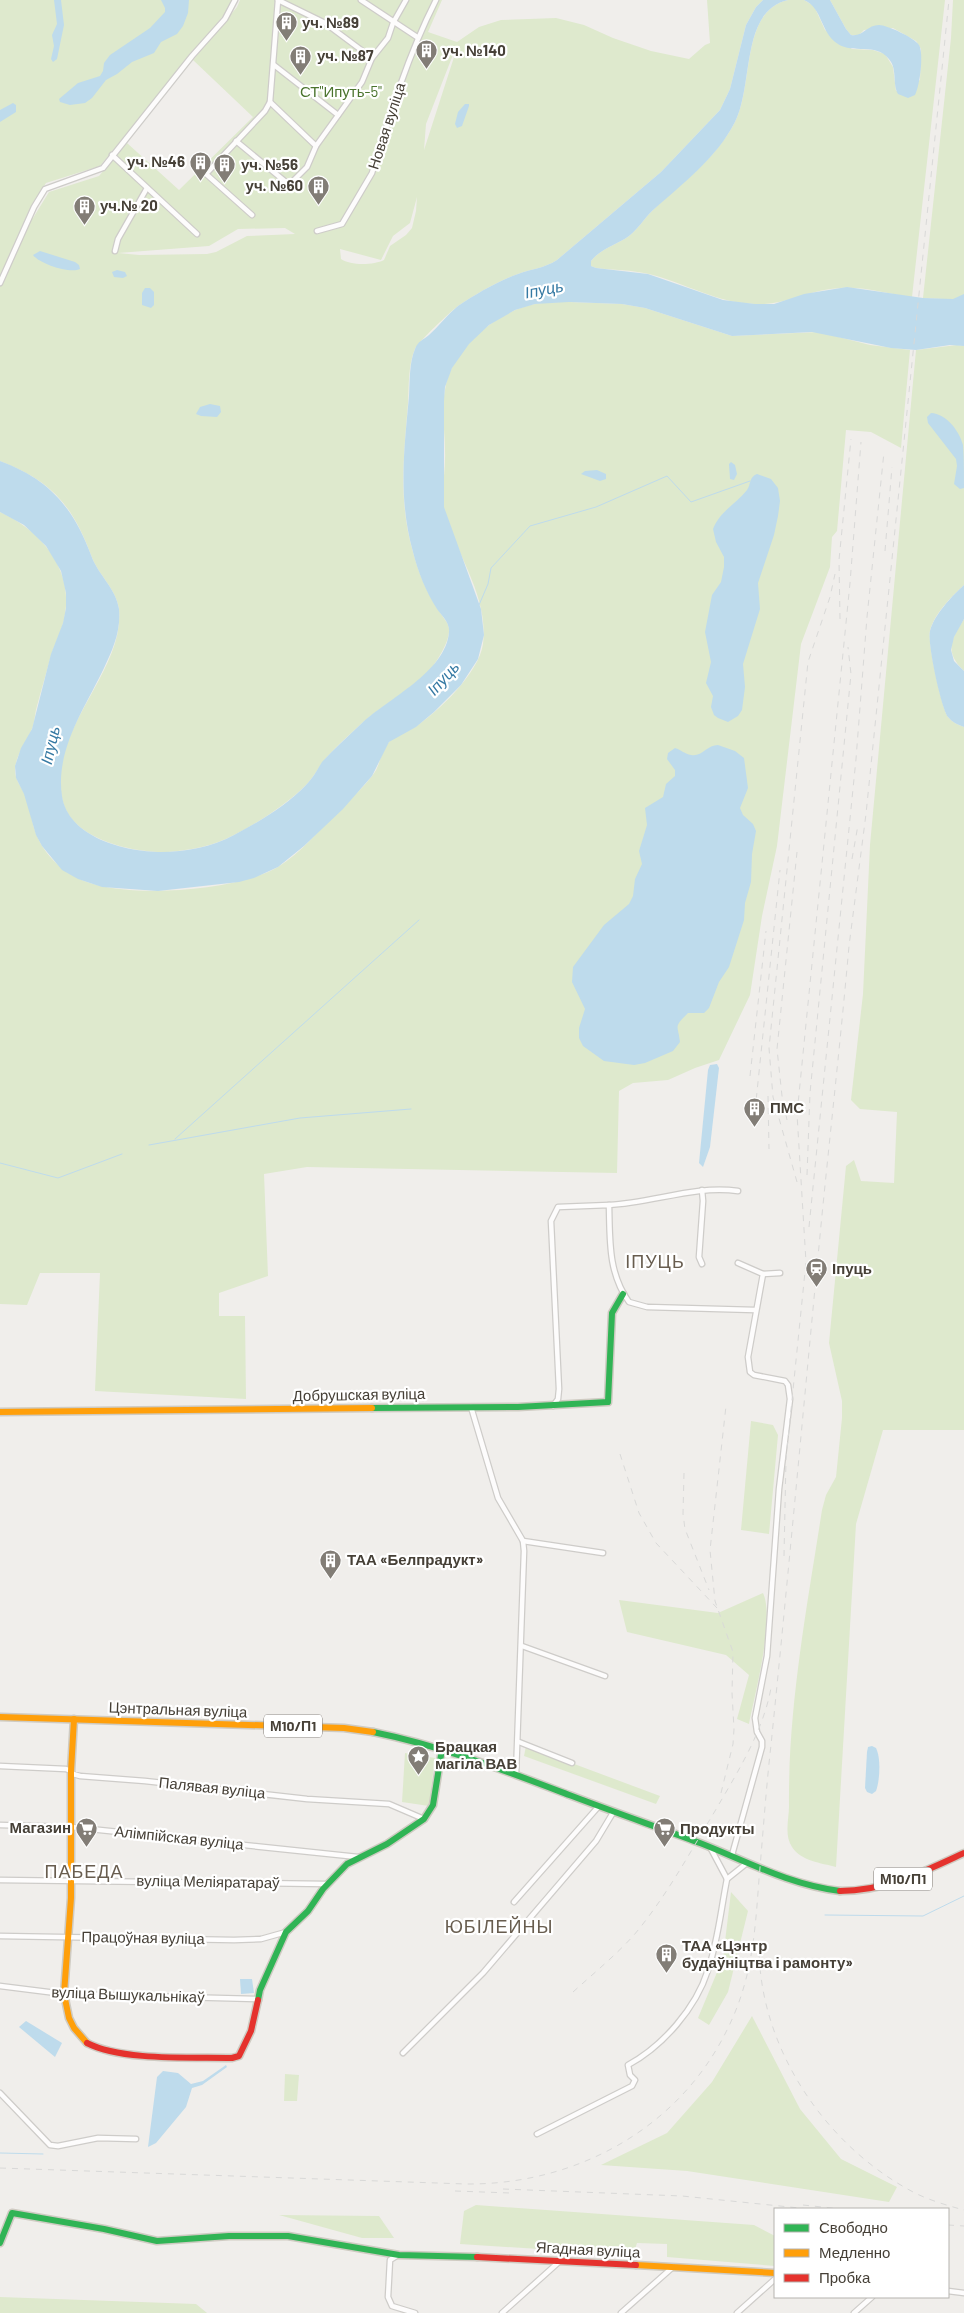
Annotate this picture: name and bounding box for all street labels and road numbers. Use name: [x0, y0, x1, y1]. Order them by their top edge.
street label: Новая вуліца: [364, 79, 409, 171]
street label: Добрушская вуліца: [293, 1384, 426, 1404]
street label: Цэнтральная вуліца: [108, 1698, 248, 1720]
road number: М10/П1: [264, 1714, 322, 1738]
street label: Палявая вуліца: [158, 1772, 267, 1802]
street label: Алімпійская вуліца: [114, 1821, 245, 1853]
road number: М10/П1: [874, 1868, 932, 1890]
street label: вуліца Меліяратараў: [136, 1871, 280, 1891]
street label: Працоўная вуліца: [81, 1927, 205, 1947]
street label: вуліца Вышукальнікаў: [51, 1982, 205, 2006]
street label: Ягадная вуліца: [535, 2237, 641, 2261]

